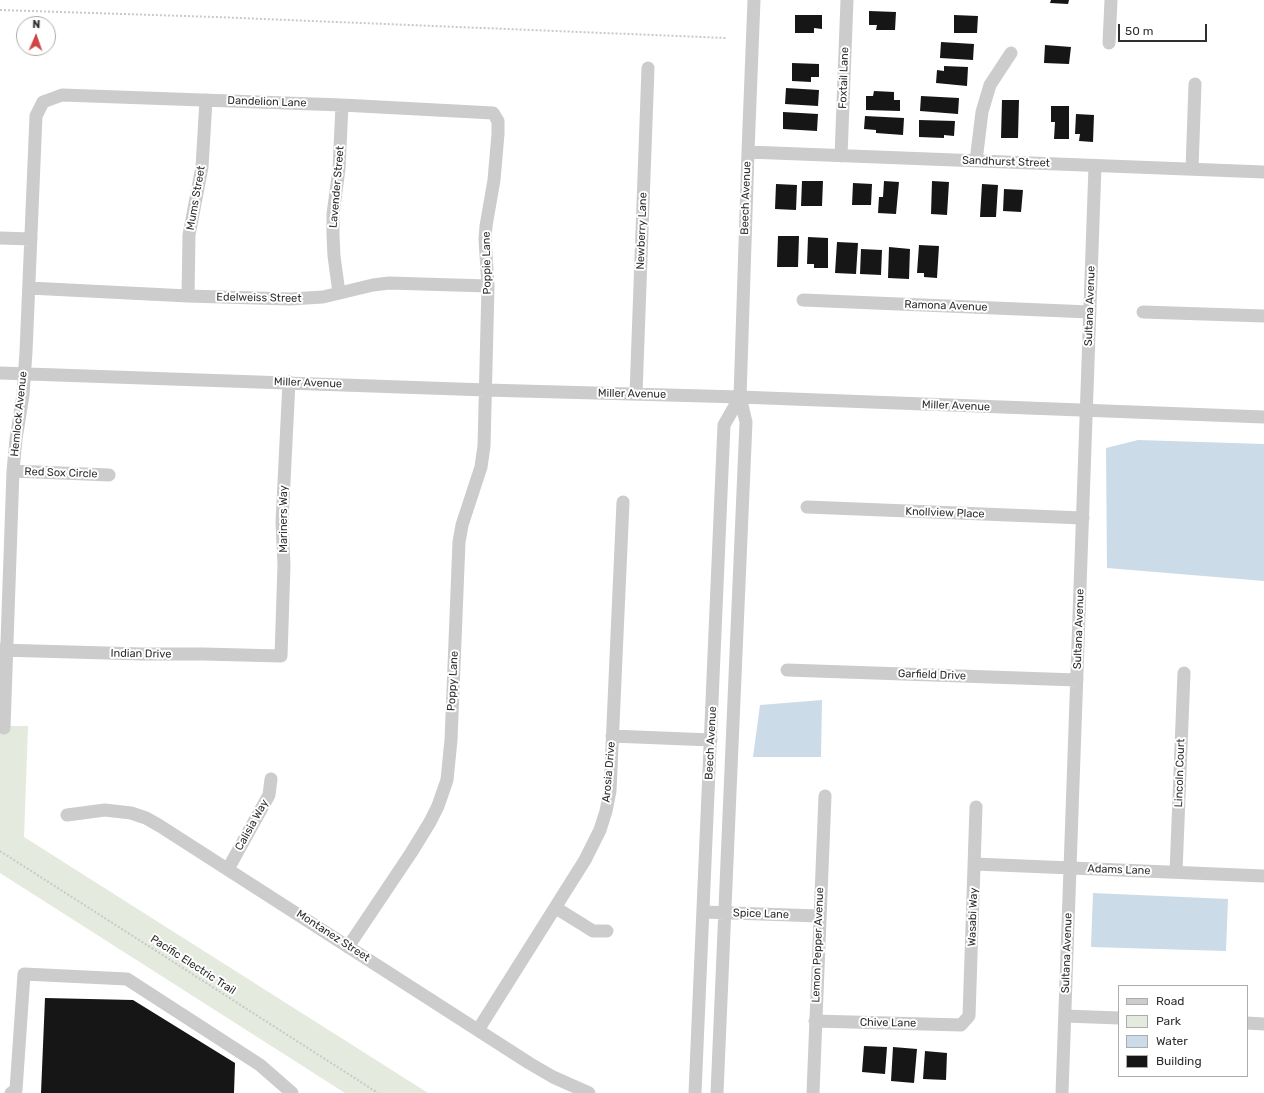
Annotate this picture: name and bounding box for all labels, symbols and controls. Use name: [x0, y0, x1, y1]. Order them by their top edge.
north arrow: [16, 16, 56, 56]
scale bar: [1120, 16, 1209, 42]
text: N: [32, 18, 41, 31]
text: 50 m: [1125, 24, 1153, 38]
street label: Foxtail Lane: [836, 47, 852, 109]
street label: Dandelion Lane: [227, 94, 307, 110]
street label: Lavender Street: [327, 145, 347, 229]
street label: Sandhurst Street: [962, 154, 1050, 170]
street label: Beech Avenue: [738, 161, 754, 235]
street label: Mums Street: [184, 165, 208, 231]
street label: Newberry Lane: [634, 192, 650, 270]
street label: Poppie Lane: [480, 231, 494, 295]
street label: Sultana Avenue: [1082, 266, 1098, 346]
street label: Edelweiss Street: [216, 291, 302, 305]
street label: Ramona Avenue: [904, 298, 988, 314]
street label: Hemlock Avenue: [8, 371, 30, 457]
street label: Miller Avenue: [274, 375, 342, 391]
street label: Miller Avenue: [598, 387, 666, 401]
street label: Miller Avenue: [922, 398, 990, 414]
street label: Red Sox Circle: [24, 465, 98, 481]
street label: Mariners Way: [277, 485, 291, 553]
street label: Knollview Place: [905, 505, 985, 521]
street label: Sultana Avenue: [1071, 589, 1087, 669]
street label: Indian Drive: [110, 647, 172, 661]
street label: Poppy Lane: [445, 651, 461, 711]
street label: Garfield Drive: [898, 667, 966, 683]
street label: Beech Avenue: [702, 706, 720, 780]
street label: Lincoln Court: [1172, 738, 1188, 808]
street label: Arosia Drive: [600, 741, 618, 803]
street label: Calisia Way: [233, 797, 271, 853]
street label: Adams Lane: [1087, 862, 1151, 878]
street label: Lemon Pepper Avenue: [809, 887, 827, 1003]
street label: Wasabi Way: [965, 887, 981, 947]
street label: Spice Lane: [733, 906, 789, 922]
street label: Montanez Street: [294, 907, 372, 965]
street label: Sultana Avenue: [1059, 913, 1075, 993]
street label: Pacific Electric Trail: [148, 933, 238, 997]
legend: [1118, 985, 1248, 1077]
text: Road: [1156, 994, 1184, 1008]
text: Park: [1156, 1014, 1181, 1028]
street label: Chive Lane: [860, 1016, 916, 1030]
text: Water: [1156, 1034, 1188, 1048]
text: Building: [1156, 1054, 1202, 1068]

